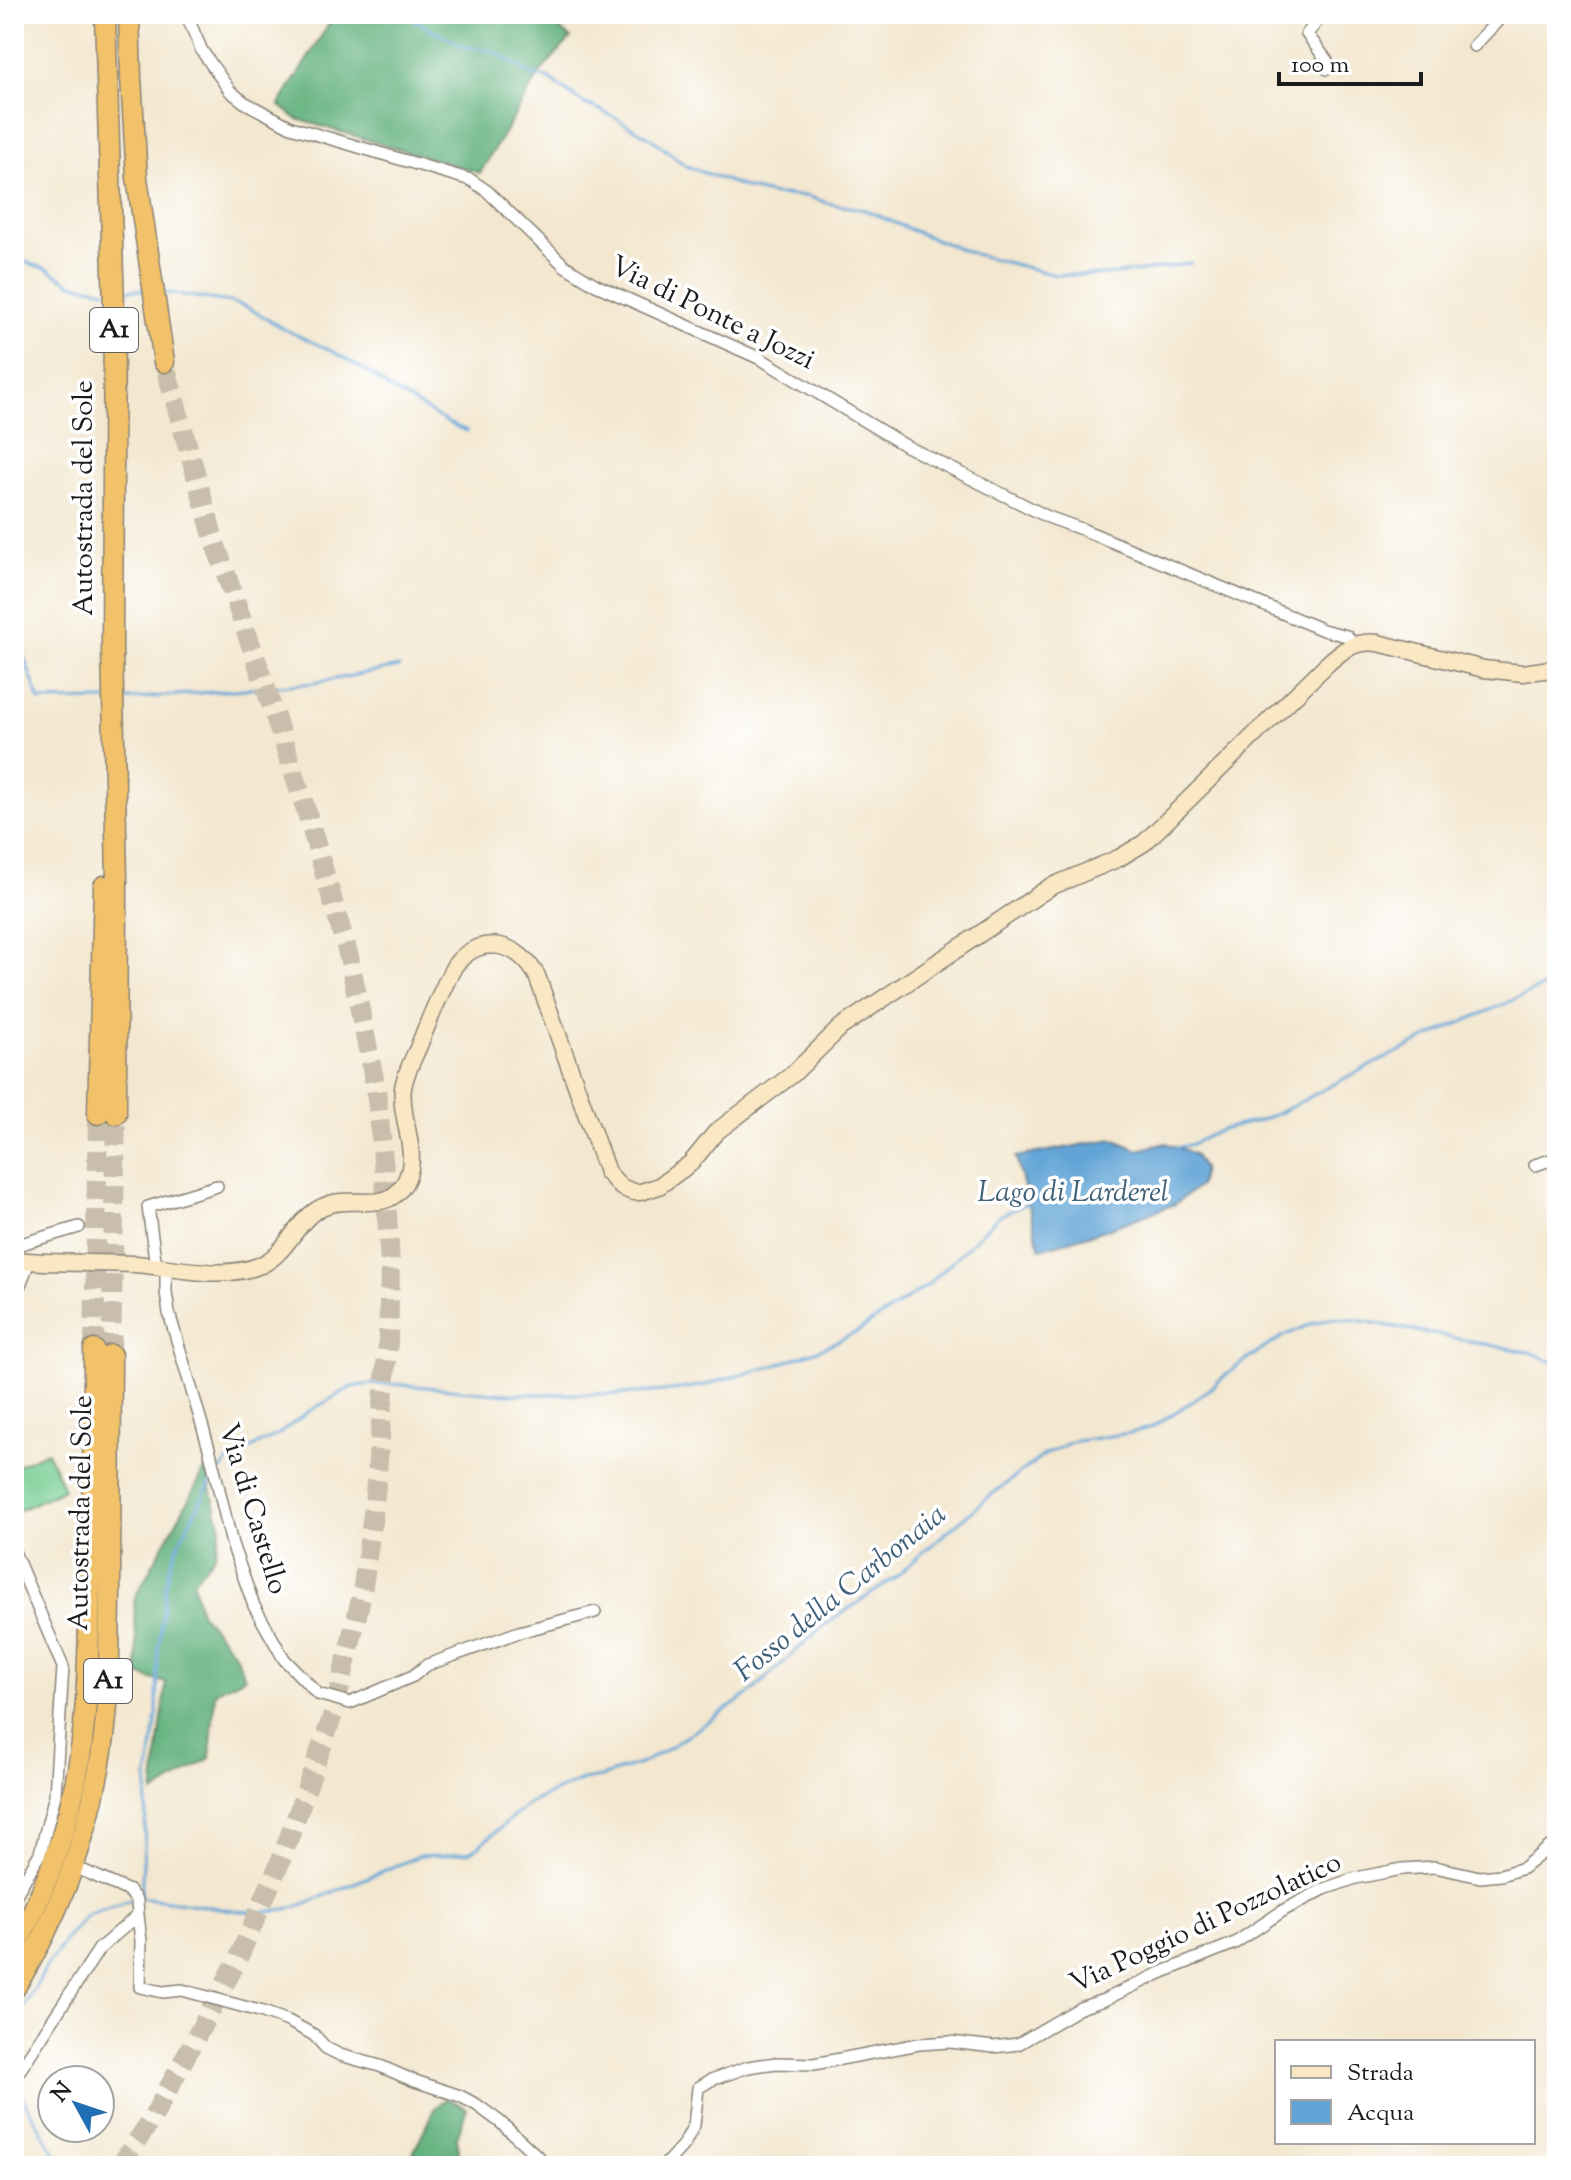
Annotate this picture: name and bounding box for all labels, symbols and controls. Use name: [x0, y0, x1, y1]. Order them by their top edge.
scale bar: [1279, 36, 1421, 86]
text: 100 m: [1291, 49, 1349, 83]
street label: Via di Ponte a Jozzi: [603, 247, 821, 381]
road number: A1: [90, 308, 138, 352]
street label: Autostrada del Sole: [65, 380, 105, 616]
water label: Lago di Larderel: [977, 1172, 1169, 1215]
street label: Autostrada del Sole: [60, 1395, 104, 1631]
street label: Via di Castello: [207, 1419, 297, 1599]
water label: Fosso della Carbonaia: [726, 1495, 956, 1693]
road number: A1: [84, 1659, 132, 1703]
street label: Via Poggio di Pozzolatico: [1064, 1843, 1348, 2005]
legend: [1275, 2040, 1535, 2144]
text: Strada: [1347, 2057, 1414, 2091]
north arrow: [36, 2064, 116, 2144]
text: N: [45, 2076, 81, 2110]
text: Acqua: [1347, 2097, 1414, 2131]

